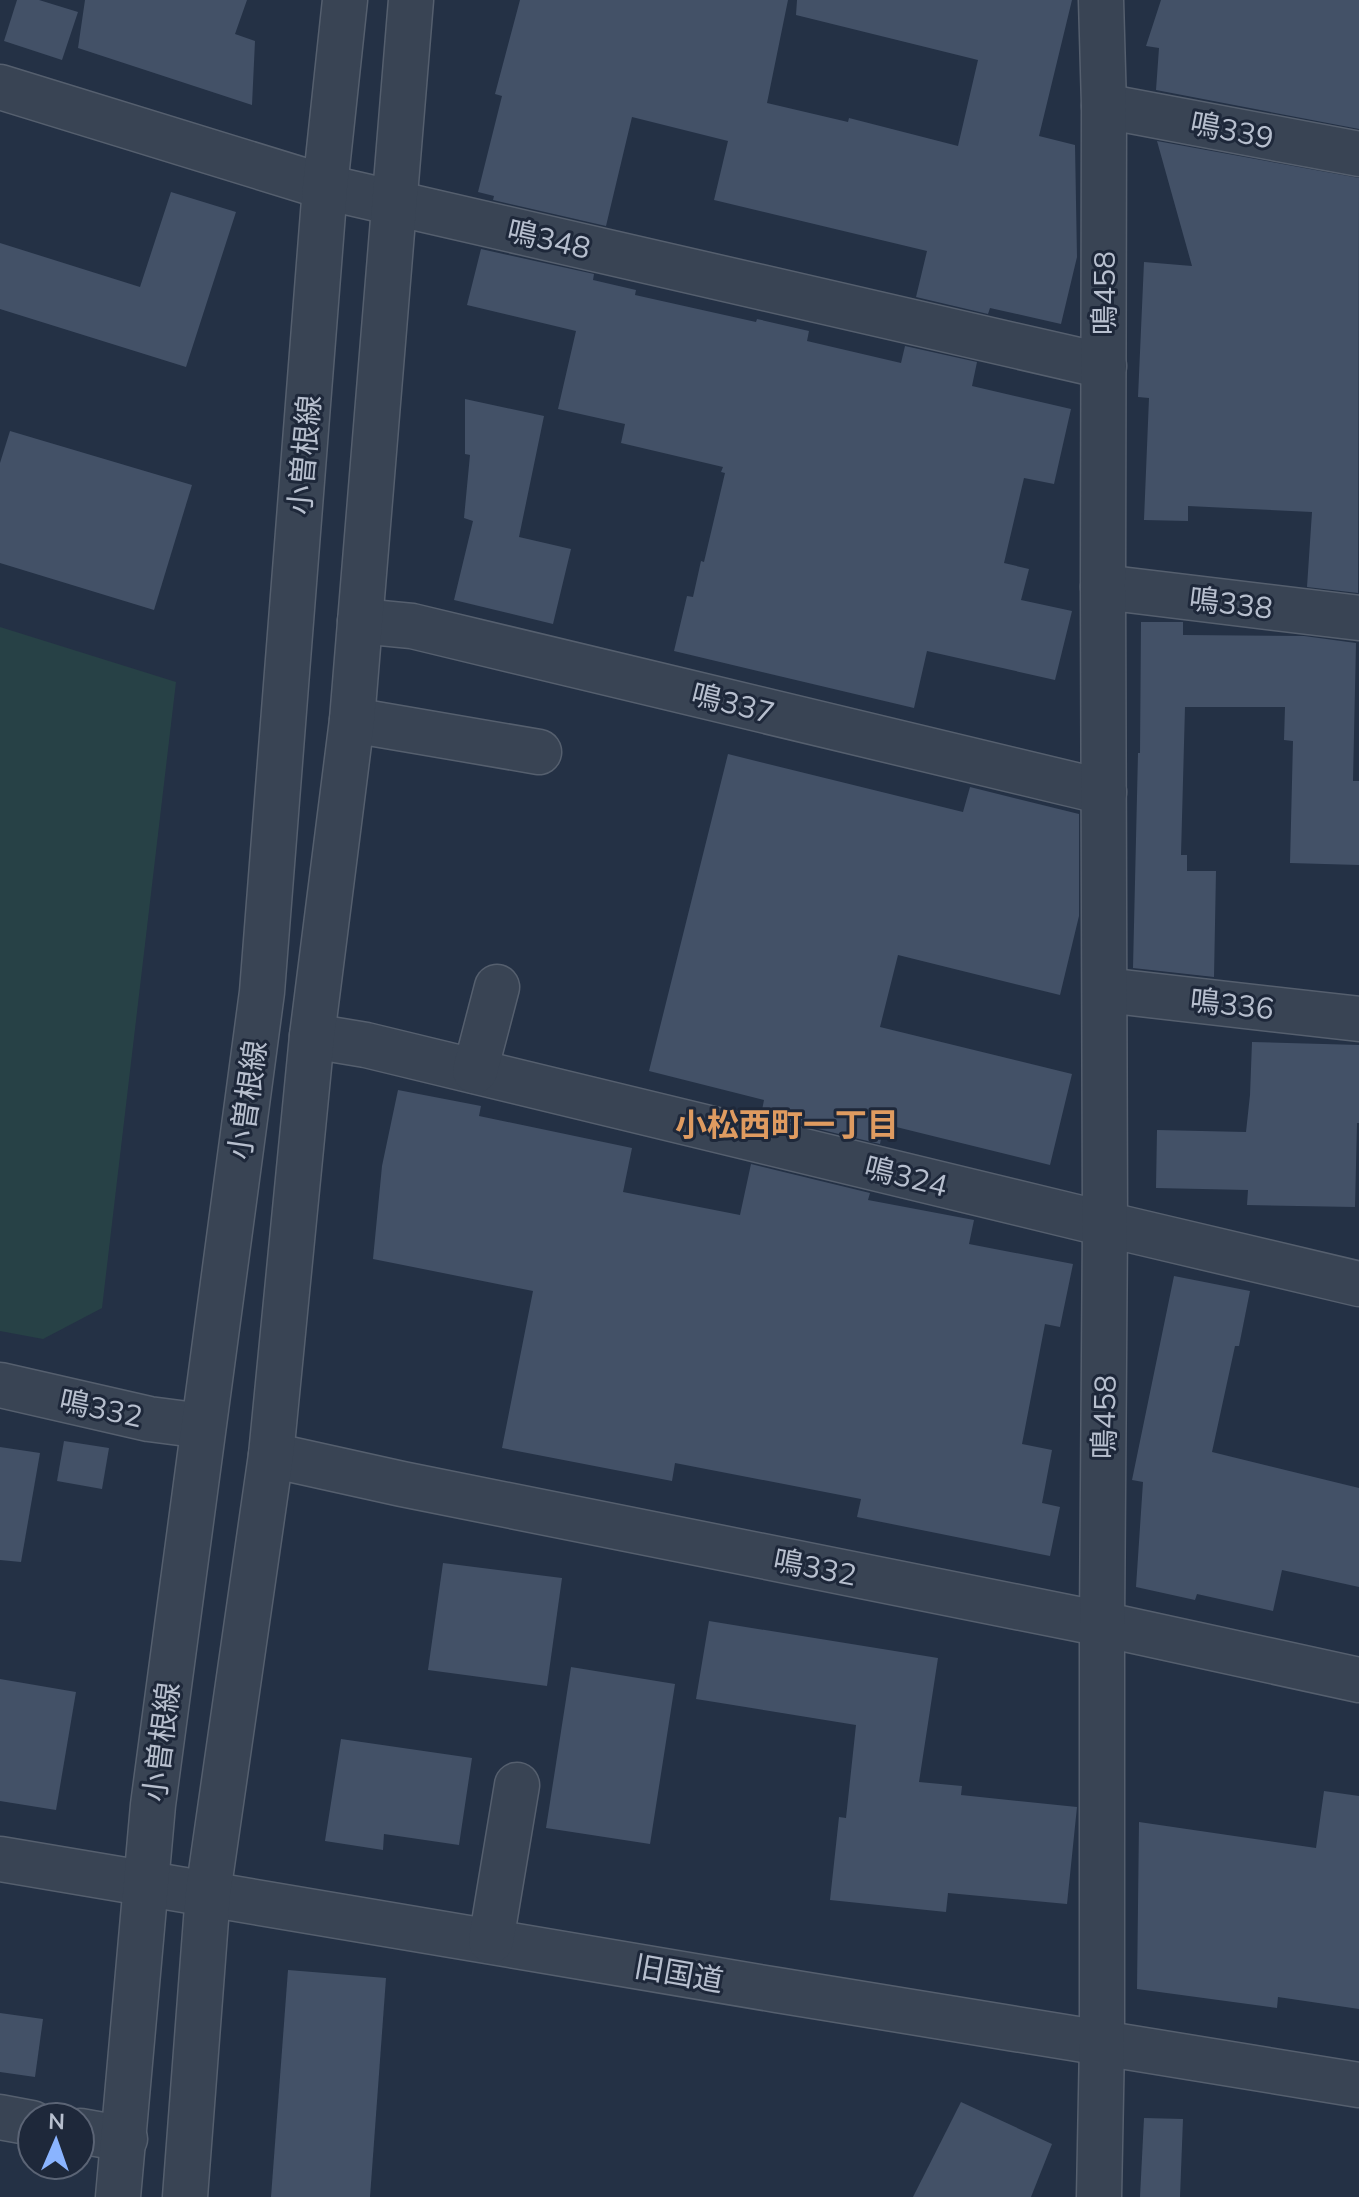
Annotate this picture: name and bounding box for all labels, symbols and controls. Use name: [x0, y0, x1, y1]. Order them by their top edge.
street label: 鳴339: [1187, 103, 1277, 157]
street label: 鳴348: [504, 211, 594, 267]
street label: 鳴458: [1085, 251, 1123, 335]
street label: 小曽根線: [280, 394, 328, 516]
street label: 鳴338: [1187, 579, 1275, 627]
street label: 鳴337: [688, 674, 778, 732]
street label: 鳴336: [1188, 981, 1276, 1027]
street label: 小曽根線: [220, 1038, 274, 1162]
district label: 小松西町一丁目: [675, 1104, 899, 1144]
street label: 鳴324: [861, 1147, 951, 1205]
street label: 鳴458: [1084, 1375, 1124, 1459]
street label: 鳴332: [56, 1381, 146, 1435]
street label: 鳴332: [770, 1540, 860, 1594]
street label: 小曽根線: [135, 1680, 187, 1804]
street label: 旧国道: [631, 1946, 727, 2000]
north arrow: [16, 2101, 96, 2181]
text: N: [48, 2107, 65, 2135]

